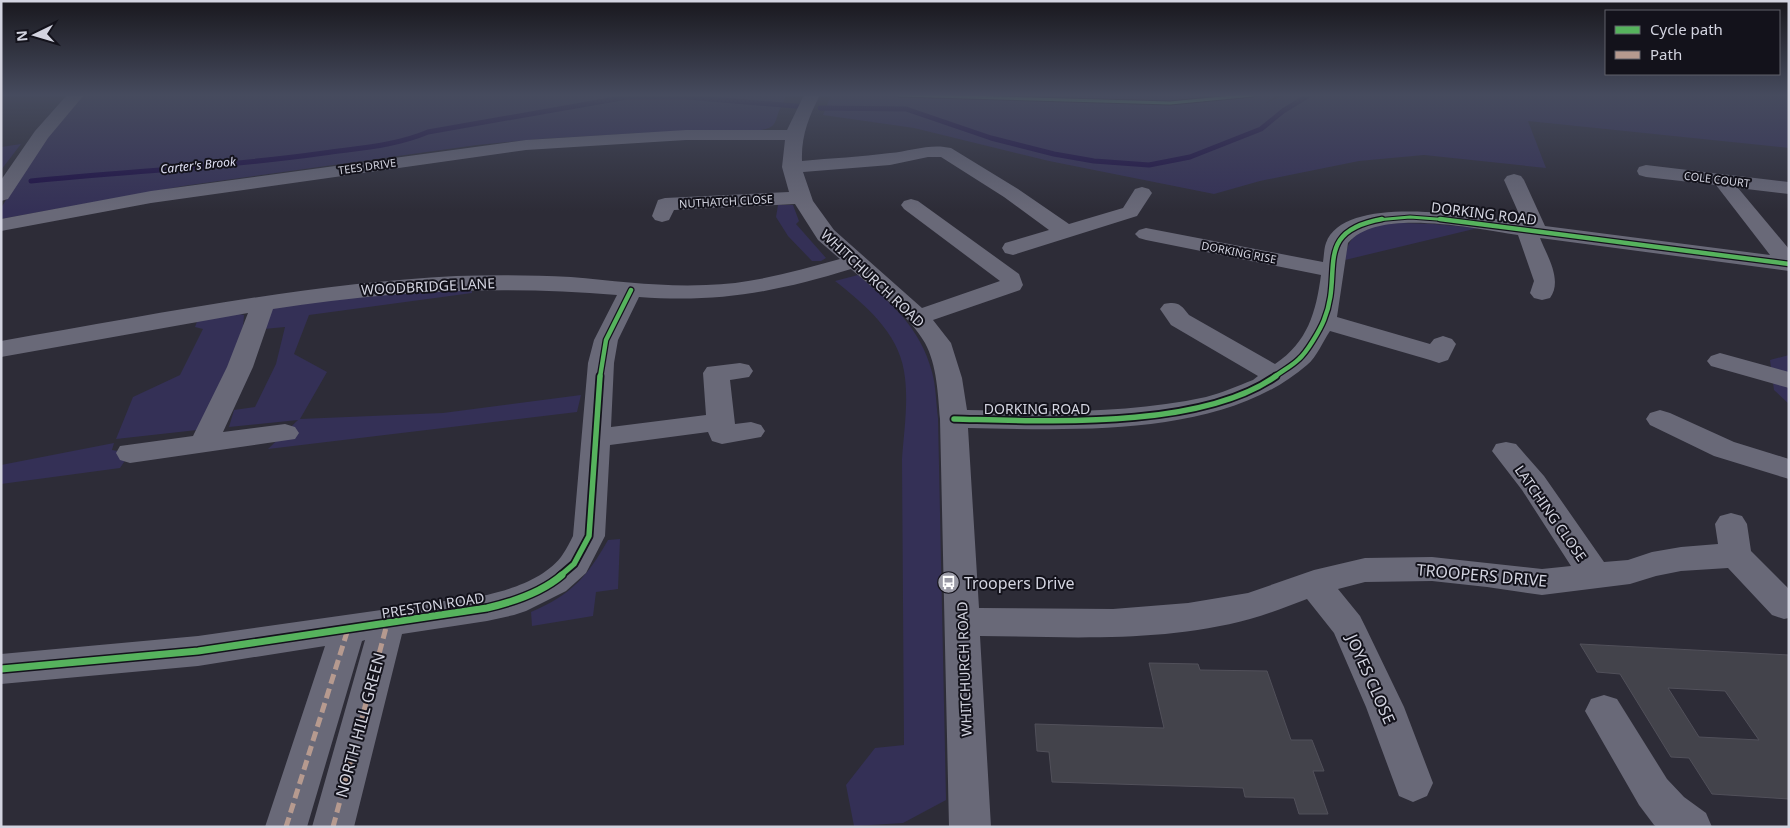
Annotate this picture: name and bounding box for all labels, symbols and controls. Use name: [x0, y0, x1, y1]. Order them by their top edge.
north arrow: [10, 10, 60, 60]
legend: [1605, 10, 1780, 75]
text: Cycle path: [1650, 19, 1723, 39]
text: N: [12, 30, 32, 43]
text: Path: [1650, 44, 1682, 64]
water label: Carter's Brook: [159, 152, 238, 177]
street label: TEES DRIVE: [337, 154, 397, 178]
street label: COLE COURT: [1683, 168, 1751, 190]
street label: NUTHATCH CLOSE: [679, 191, 773, 211]
street label: DORKING ROAD: [1430, 197, 1538, 229]
street label: WHITCHURCH ROAD: [817, 225, 929, 331]
street label: DORKING RISE: [1200, 237, 1278, 267]
street label: WOODBRIDGE LANE: [361, 273, 495, 299]
street label: DORKING ROAD: [984, 399, 1090, 418]
street label: LATCHING CLOSE: [1511, 461, 1591, 565]
street label: TROOPERS DRIVE: [1416, 558, 1548, 592]
bus stop icon: Troopers Drive: [936, 571, 960, 595]
place label: Troopers Drive: [964, 572, 1075, 594]
street label: PRESTON ROAD: [380, 587, 486, 623]
street label: WHITCHURCH ROAD: [952, 601, 976, 737]
street label: JOYES CLOSE: [1341, 629, 1401, 727]
street label: NORTH HILL GREEN: [330, 650, 390, 800]

